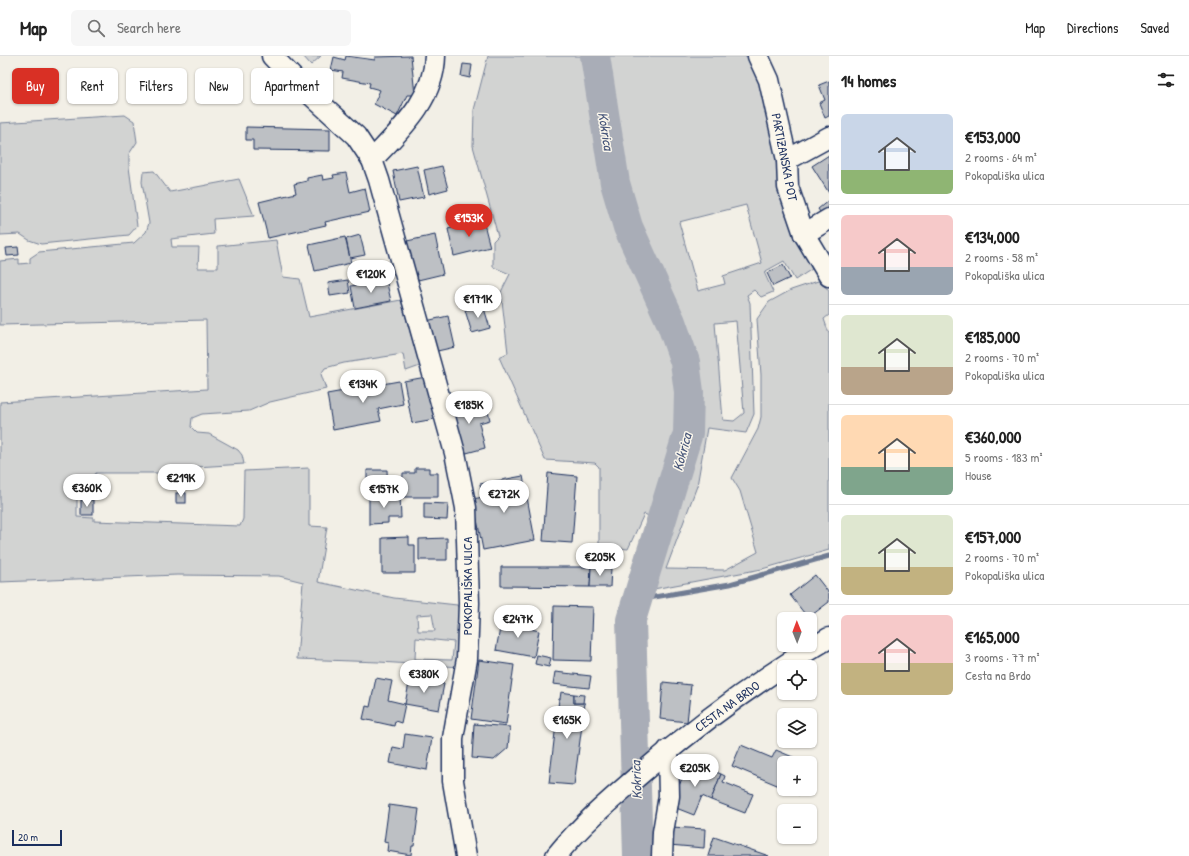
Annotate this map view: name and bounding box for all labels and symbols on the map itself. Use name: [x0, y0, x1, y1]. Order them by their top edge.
water label: Kokrica: [594, 111, 619, 153]
street label: PARTIZANSKA POT: [768, 112, 803, 203]
pin: €153K: [441, 204, 497, 238]
pin: €120K: [343, 260, 399, 294]
pin: €171K: [450, 285, 506, 319]
pin: €134K: [335, 370, 391, 404]
pin: €185K: [441, 391, 497, 425]
water label: Kokrica: [667, 429, 696, 473]
pin: €219K: [153, 464, 209, 498]
pin: €360K: [59, 474, 115, 508]
pin: €157K: [356, 475, 412, 509]
pin: €272K: [476, 480, 532, 514]
street label: POKOPALIŠKA ULICA: [458, 536, 476, 635]
pin: €205K: [572, 543, 628, 577]
pin: €247K: [490, 605, 546, 639]
north arrow: [777, 612, 817, 652]
pin: €380K: [396, 660, 452, 694]
street label: CESTA NA BRDO: [691, 676, 763, 736]
pin: €165K: [539, 706, 595, 740]
pin: €205K: [667, 754, 723, 788]
water label: Kokrica: [625, 759, 646, 799]
scale bar: [12, 828, 62, 847]

